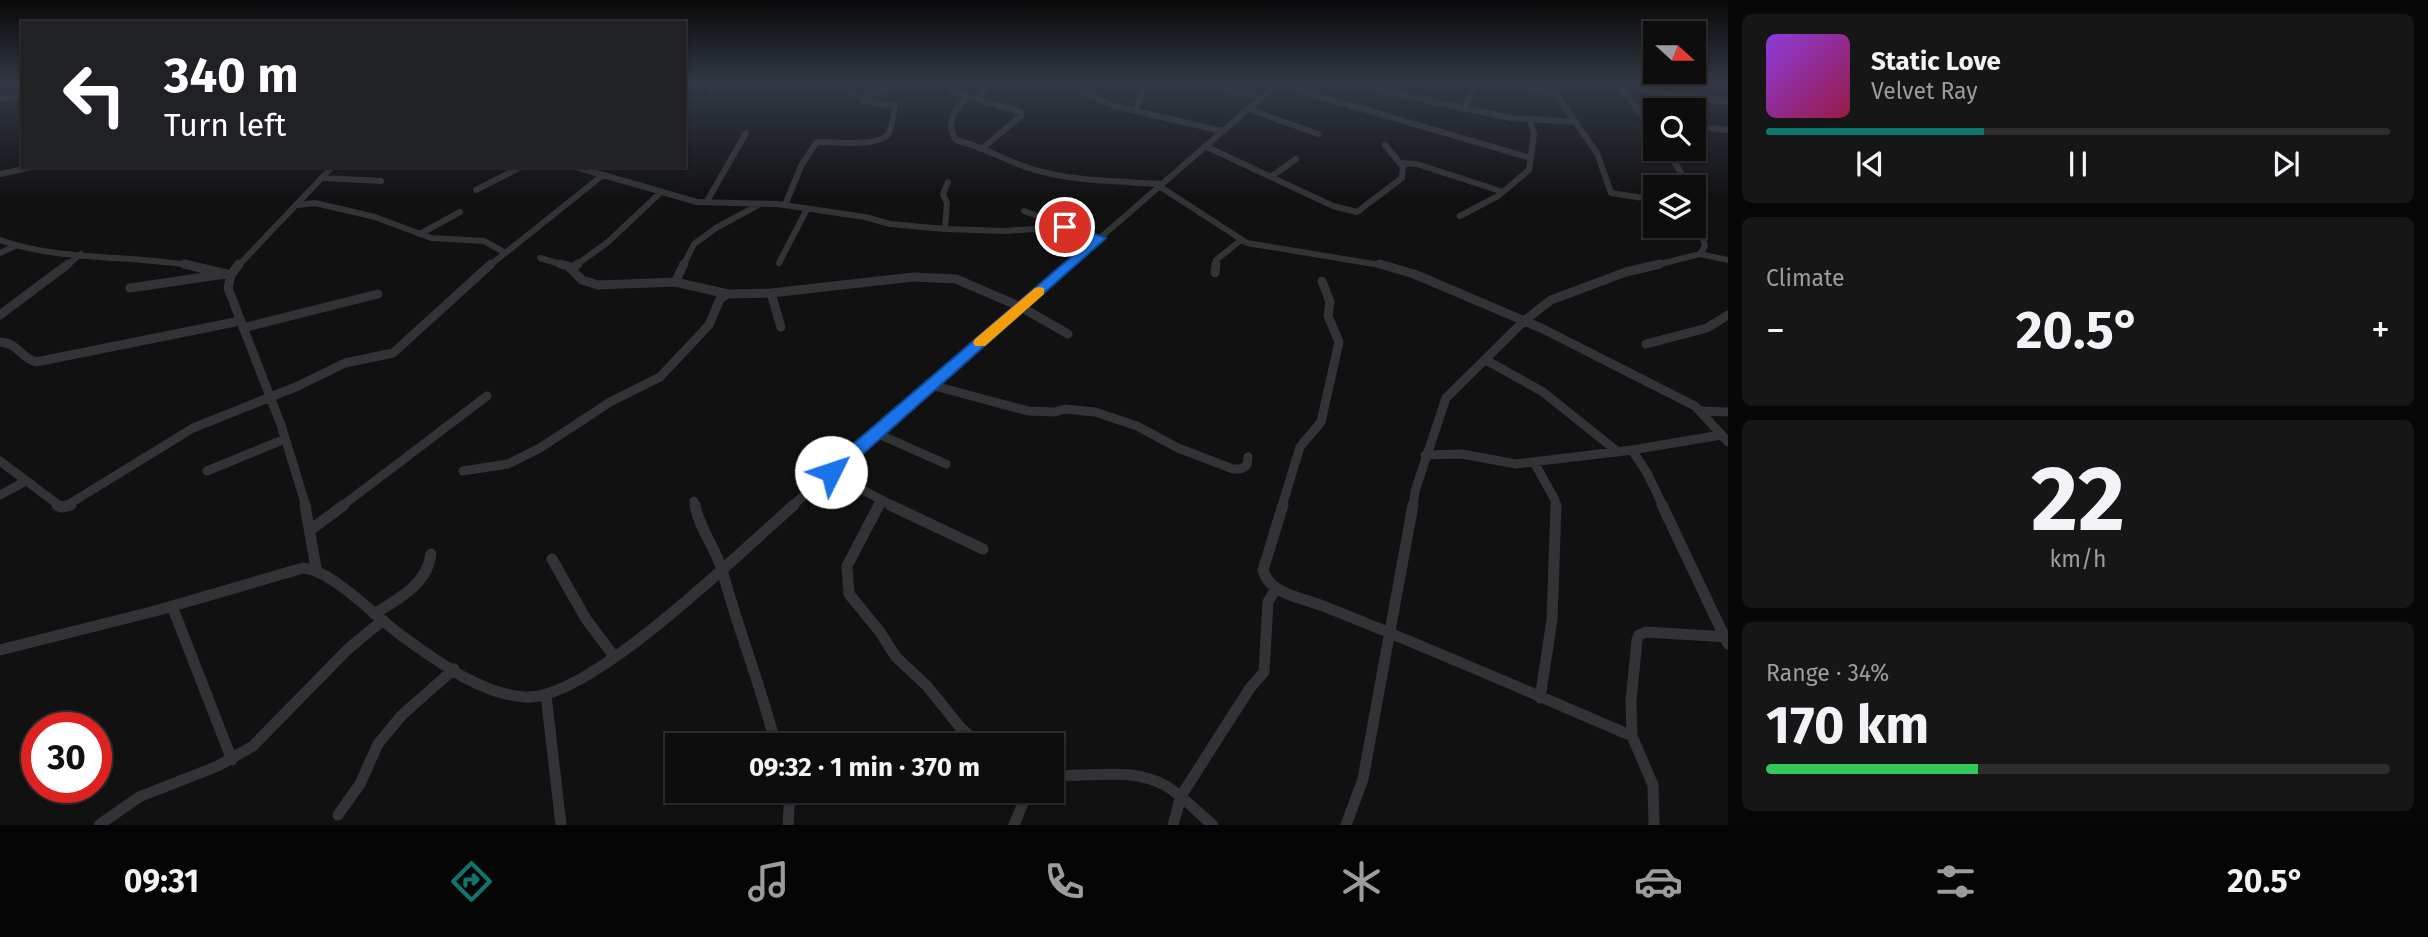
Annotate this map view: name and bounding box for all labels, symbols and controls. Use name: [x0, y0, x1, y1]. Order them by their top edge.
north arrow: [1643, 21, 1706, 84]
map controls: [1643, 21, 1706, 238]
text: 340 m: [164, 46, 299, 105]
text: Static Love: [1871, 46, 2001, 77]
icon: left: [49, 49, 140, 140]
text: Velvet Ray: [1871, 77, 1978, 105]
button: search: [1643, 98, 1706, 161]
text: Turn left: [164, 106, 286, 144]
icon: previous: [1851, 145, 1889, 183]
icon: pause: [2059, 145, 2097, 183]
icon: next: [2267, 145, 2305, 183]
button: layers: [1643, 175, 1706, 238]
pin: [1035, 197, 1095, 257]
icon: arrive: [1046, 208, 1084, 246]
text: Climate: [1766, 264, 1845, 292]
text: 20.5°: [2016, 299, 2140, 362]
text: −: [1766, 307, 1785, 353]
text: +: [2371, 307, 2390, 353]
position arrow: [794, 435, 868, 509]
text: 22: [2031, 445, 2125, 554]
text: km/h: [2050, 545, 2106, 573]
text: Range · 34%: [1766, 659, 1889, 687]
text: 170 km: [1766, 694, 1929, 757]
speed limit sign: 30: [21, 712, 112, 803]
text: 09:32 · 1 min · 370 m: [749, 752, 980, 783]
icon: directions: [447, 857, 496, 906]
icon: music: [744, 857, 793, 906]
icon: phone: [1040, 857, 1089, 906]
icon: climate: [1337, 857, 1386, 906]
icon: car: [1634, 857, 1683, 906]
icon: filters: [1931, 857, 1980, 906]
text: 09:31: [124, 862, 199, 900]
text: 20.5°: [2227, 862, 2304, 900]

